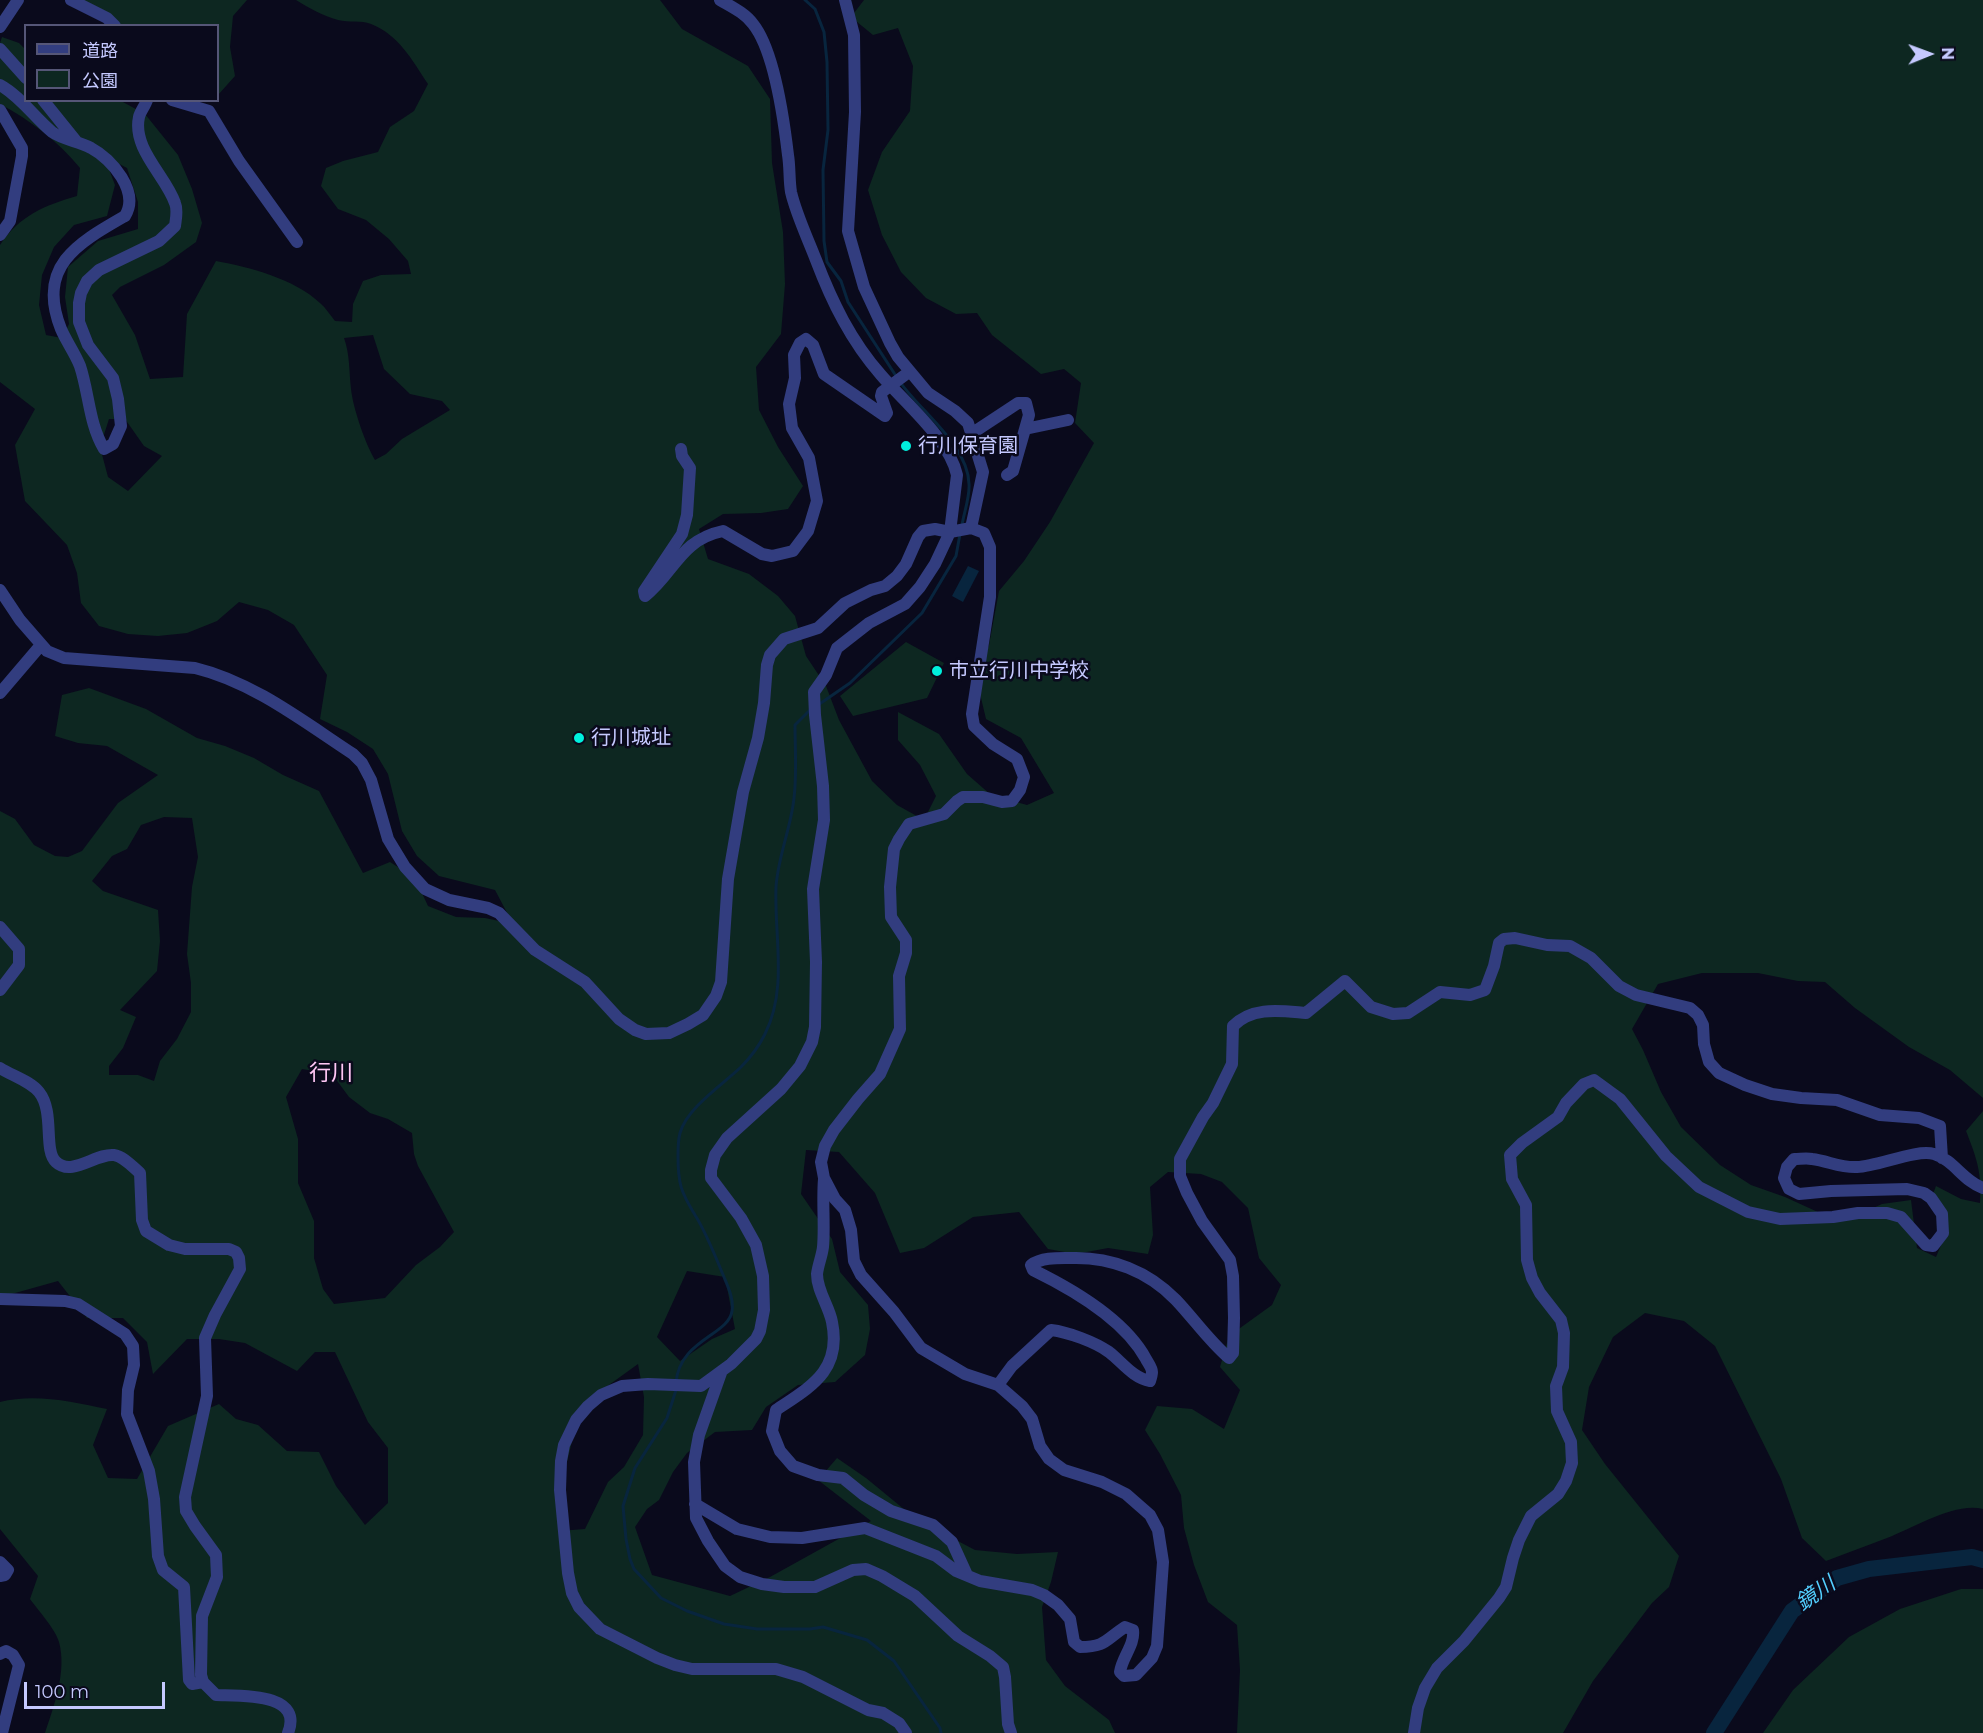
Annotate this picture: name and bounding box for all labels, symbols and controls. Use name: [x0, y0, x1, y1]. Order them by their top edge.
legend: [24, 24, 219, 102]
north arrow: [1899, 24, 1959, 84]
text: 道路: [82, 40, 118, 62]
text: N: [1938, 47, 1957, 60]
text: 公園: [82, 70, 118, 92]
place label: 行川保育園: [918, 434, 1018, 458]
marker: 行川保育園: [899, 439, 913, 453]
place label: 市立行川中学校: [949, 659, 1089, 683]
marker: 市立行川中学校: [930, 664, 944, 678]
place label: 行川城址: [591, 726, 671, 750]
marker: 行川城址: [572, 731, 586, 745]
district label: 行川: [309, 1061, 353, 1087]
water label: 鏡川: [1792, 1572, 1840, 1616]
scale bar: [27, 1670, 168, 1708]
text: 100 m: [35, 1681, 89, 1703]

